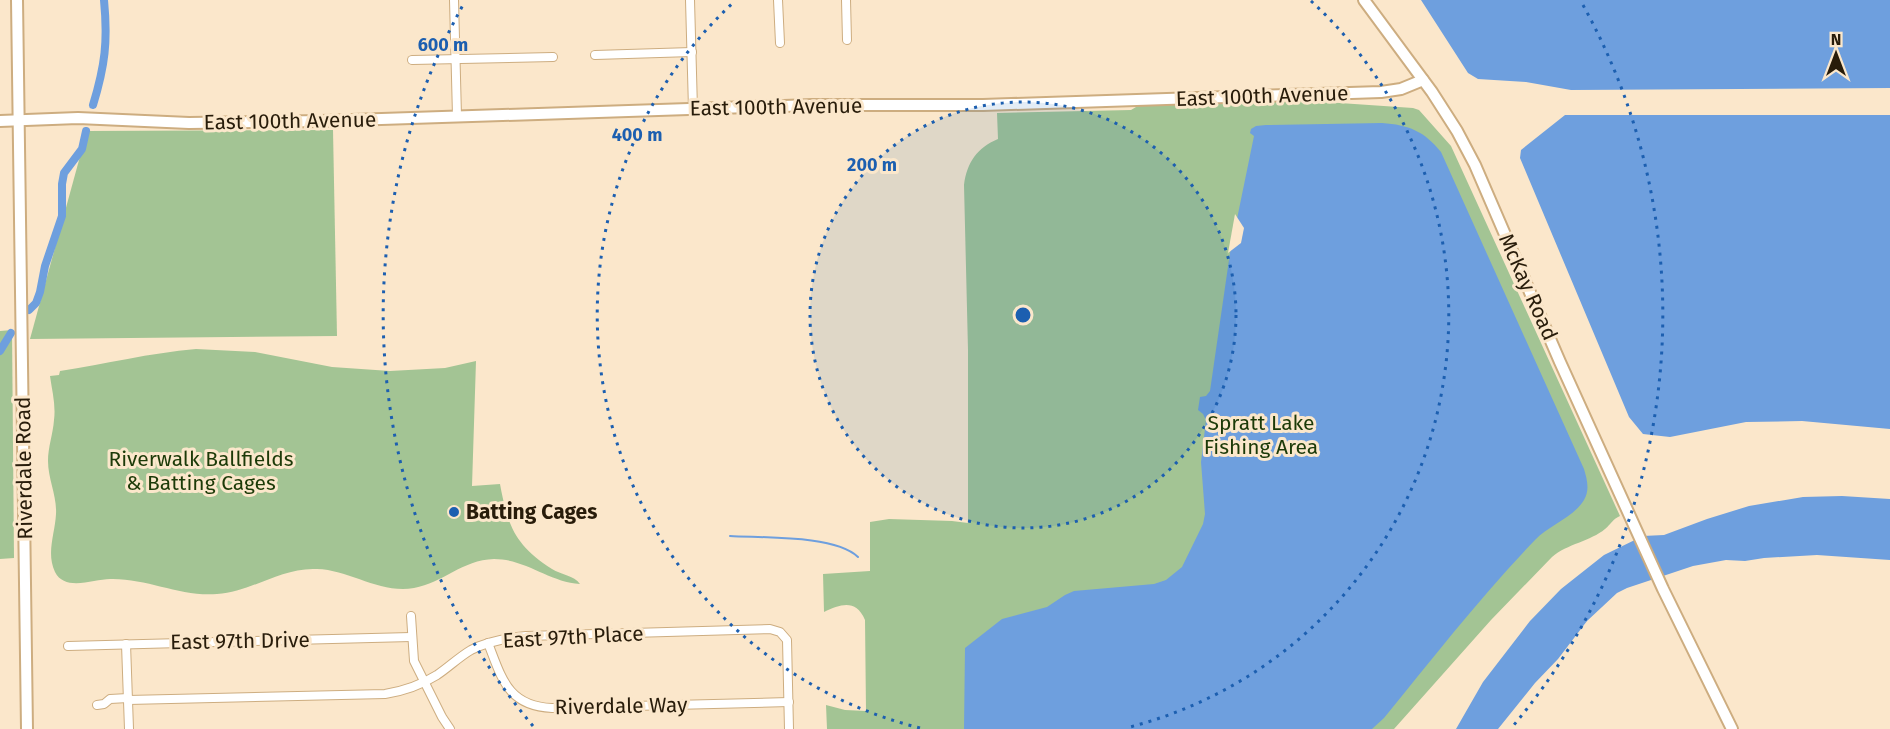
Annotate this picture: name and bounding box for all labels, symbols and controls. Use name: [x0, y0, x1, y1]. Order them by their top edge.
north arrow: [1806, 24, 1866, 84]
text: N: [1831, 30, 1841, 49]
text: 600 m: [418, 34, 468, 56]
street label: East 100th Avenue: [1175, 80, 1349, 112]
street label: East 100th Avenue: [689, 92, 863, 122]
street label: East 100th Avenue: [203, 106, 377, 136]
text: 400 m: [612, 124, 662, 146]
text: 200 m: [847, 154, 897, 176]
street label: McKay Road: [1493, 230, 1563, 344]
centre of rings: [1013, 305, 1033, 325]
street label: Riverdale Road: [10, 396, 38, 540]
park label: Spratt Lake Fishing Area: [1204, 410, 1318, 460]
park label: Riverwalk Ballfields & Batting Cages: [108, 446, 294, 496]
place label: Batting Cages: [466, 499, 597, 525]
marker: Batting Cages: [447, 505, 461, 519]
street label: East 97th Place: [502, 620, 644, 654]
street label: East 97th Drive: [170, 627, 310, 655]
street label: Riverdale Way: [554, 692, 688, 720]

